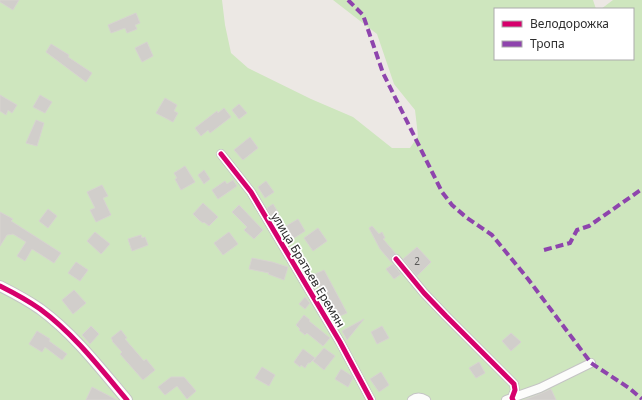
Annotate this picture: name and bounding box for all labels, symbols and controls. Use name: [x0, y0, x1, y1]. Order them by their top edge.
legend: [494, 8, 634, 60]
text: Велодорожка: [530, 15, 609, 32]
text: Тропа: [530, 35, 565, 52]
street label: улица Братьев Еремян: [267, 209, 349, 330]
house number: 2: [414, 254, 420, 268]

